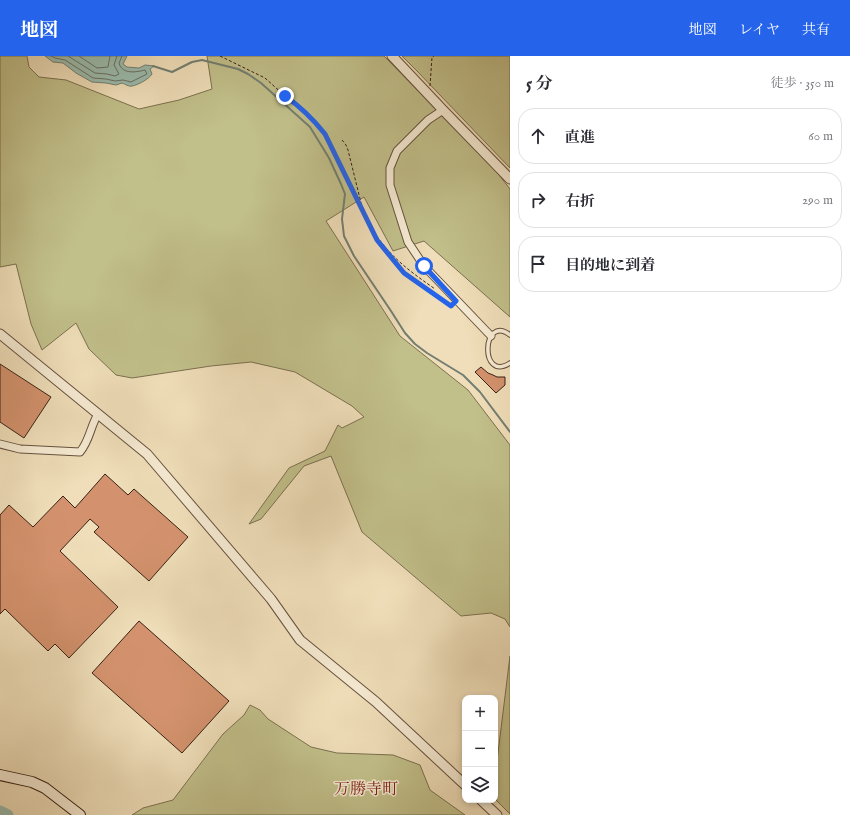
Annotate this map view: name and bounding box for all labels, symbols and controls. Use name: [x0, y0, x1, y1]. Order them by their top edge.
text: 地図: [20, 19, 58, 43]
text: 地図: [689, 21, 717, 39]
text: レイヤ: [739, 21, 780, 39]
text: 共有: [802, 21, 830, 39]
text: 5 分: [526, 74, 553, 95]
text: 徒歩 · 350 m: [771, 75, 834, 92]
route end: [276, 87, 294, 105]
icon: ahead: [527, 125, 549, 147]
text: 直進: [565, 128, 595, 147]
text: 60 m: [808, 128, 833, 145]
icon: right: [527, 189, 549, 211]
text: 右折: [565, 192, 595, 211]
text: 290 m: [802, 192, 833, 209]
icon: arrive: [527, 253, 549, 275]
text: 目的地に到着: [565, 256, 655, 275]
route start: [415, 257, 433, 275]
map controls: [462, 695, 498, 803]
button: +: [462, 695, 498, 731]
button: −: [462, 731, 498, 767]
button: layers: [462, 767, 498, 803]
district label: 万勝寺町: [334, 780, 398, 800]

